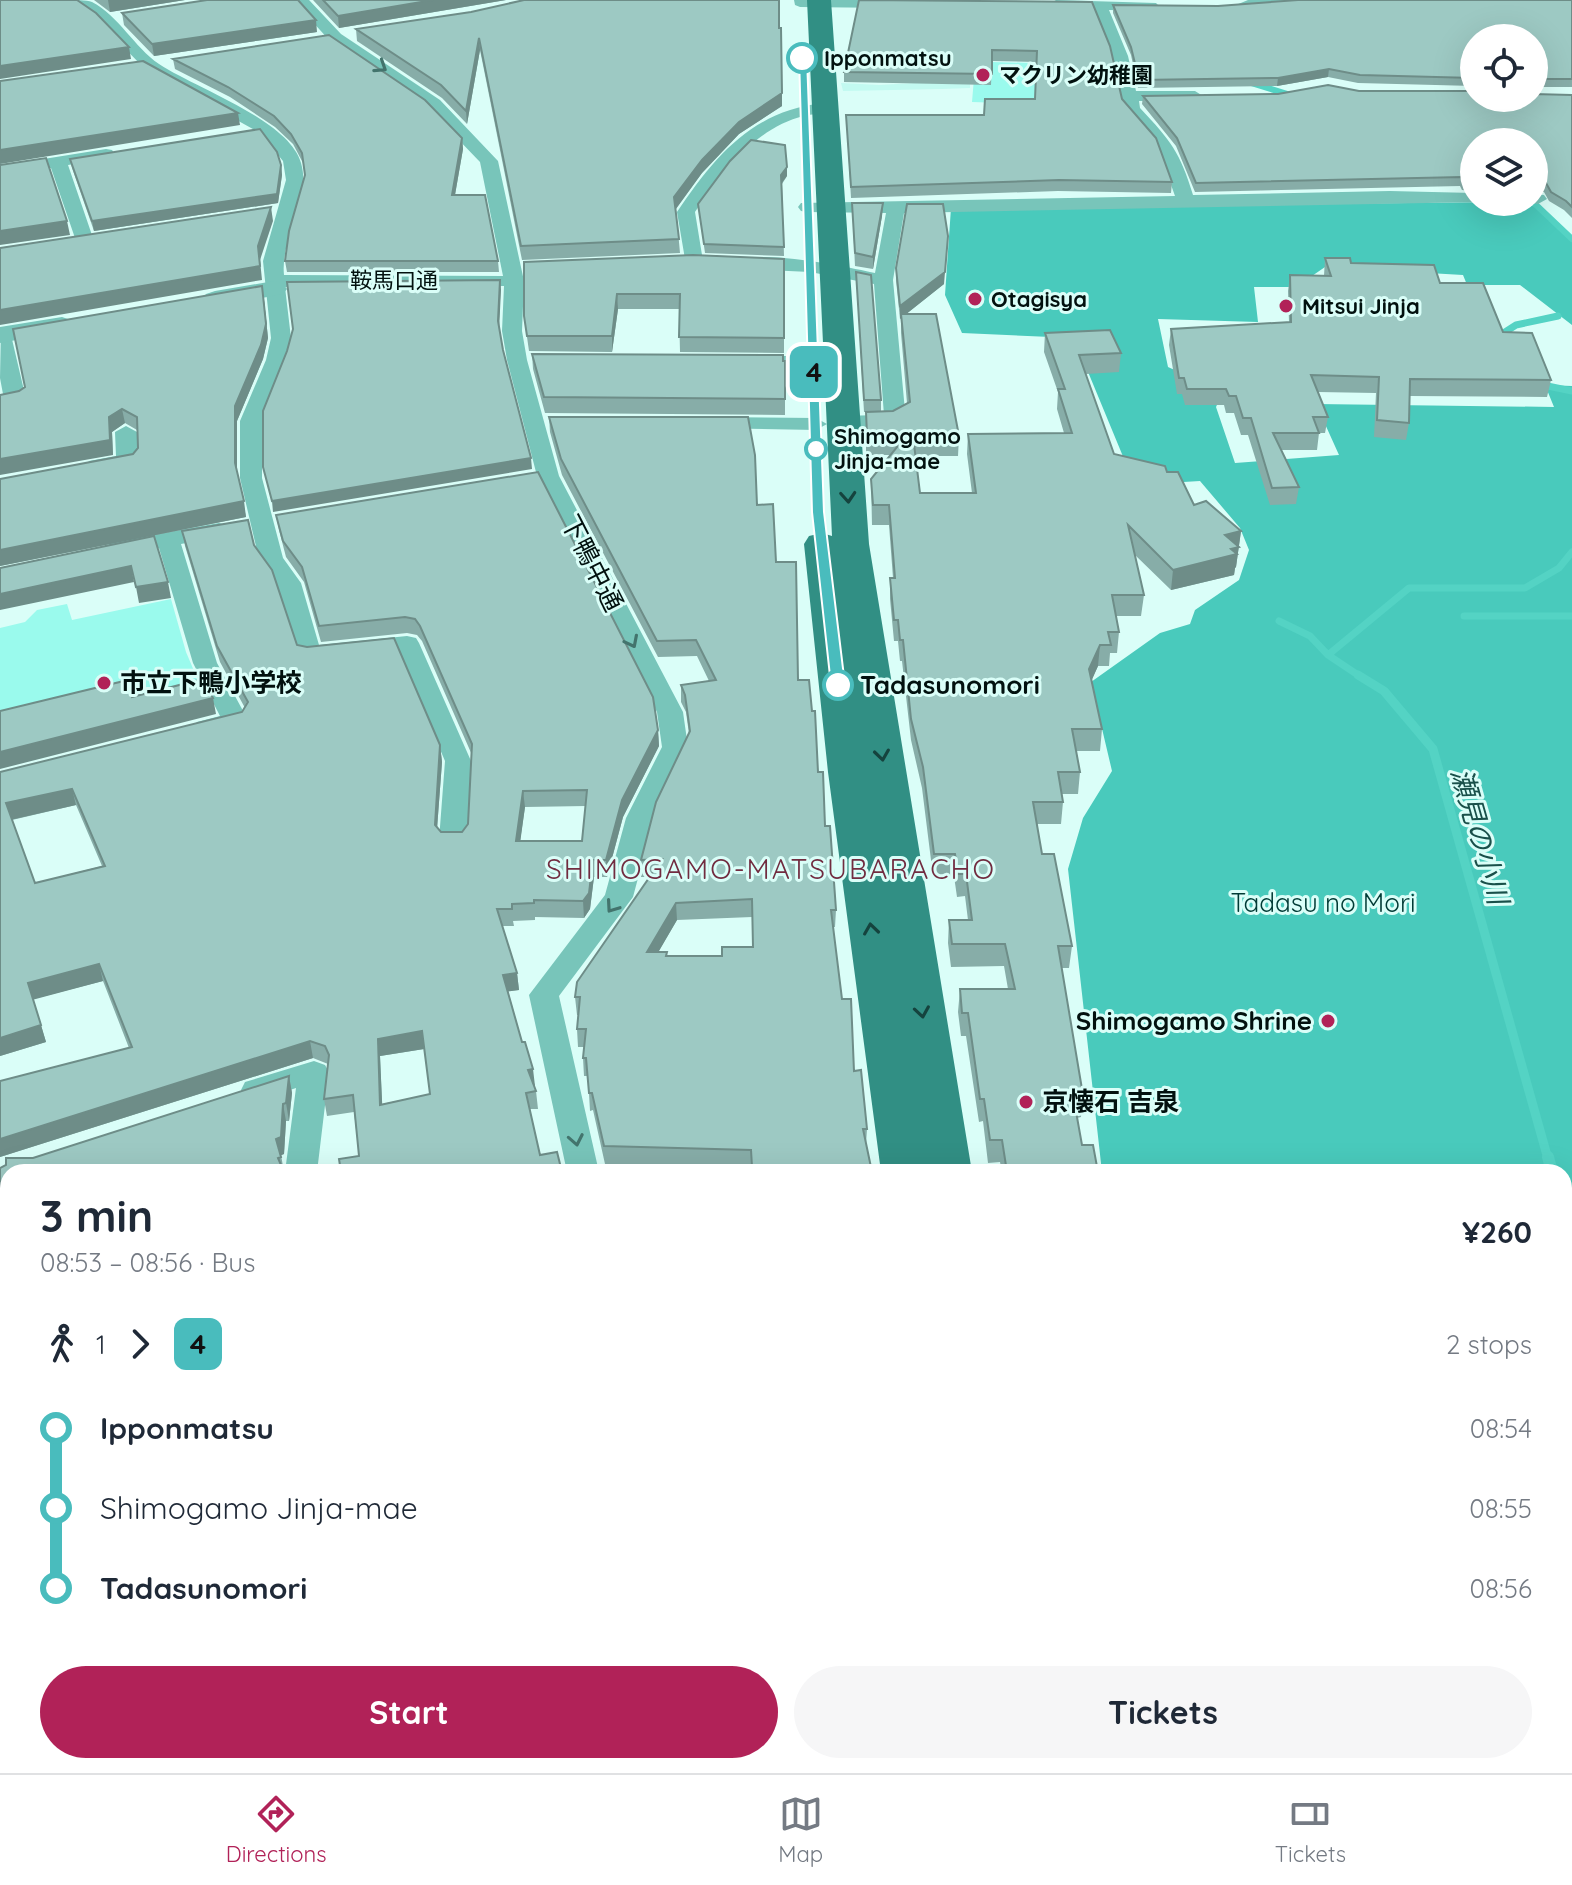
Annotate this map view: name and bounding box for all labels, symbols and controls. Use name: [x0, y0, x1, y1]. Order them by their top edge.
map controls: [1460, 24, 1548, 216]
button: locate: [1460, 24, 1548, 112]
marker: Ipponmatsu: [787, 43, 817, 73]
place label: Ipponmatsu: [824, 44, 952, 72]
one-way arrow: [373, 58, 387, 73]
place label: マクリン幼稚園: [999, 61, 1153, 89]
marker: マクリン幼稚園: [974, 66, 992, 84]
button: layers: [1460, 128, 1548, 216]
street label: 鞍馬口通: [350, 266, 438, 294]
place label: Otagisya: [991, 285, 1087, 313]
marker: Otagisya: [966, 290, 984, 308]
place label: Mitsui Jinja: [1302, 292, 1420, 320]
marker: Mitsui Jinja: [1277, 297, 1295, 315]
line badge: 4: [788, 346, 840, 398]
text: 4: [806, 354, 822, 389]
place label: Shimogamo Jinja-mae: [834, 422, 961, 475]
marker: Shimogamo Jinja-mae: [805, 438, 827, 460]
one-way arrow: [839, 491, 856, 504]
street label: 下鴨中通: [554, 509, 631, 617]
one-way arrow: [623, 633, 638, 648]
place label: 市立下鴨小学校: [120, 666, 302, 699]
place label: Tadasunomori: [860, 668, 1040, 701]
marker: Tadasunomori: [823, 670, 853, 700]
marker: 市立下鴨小学校: [95, 674, 113, 692]
one-way arrow: [873, 748, 890, 762]
water label: 瀬見の小川: [1444, 764, 1517, 911]
district label: SHIMOGAMO-MATSUBARACHO: [546, 851, 996, 886]
park label: Tadasu no Mori: [1230, 886, 1416, 919]
one-way arrow: [607, 898, 622, 912]
one-way arrow: [863, 922, 880, 935]
place label: Shimogamo Shrine: [1076, 1004, 1312, 1037]
one-way arrow: [913, 1005, 930, 1019]
marker: Shimogamo Shrine: [1319, 1012, 1337, 1030]
place label: 京懐石 吉泉: [1042, 1085, 1179, 1118]
marker: 京懐石 吉泉: [1017, 1093, 1035, 1111]
one-way arrow: [567, 1133, 584, 1147]
text: 3 min: [40, 1188, 153, 1243]
text: ¥260: [1462, 1213, 1532, 1251]
text: 08:53 – 08:56 · Bus: [40, 1246, 255, 1279]
icon: walk: [40, 1322, 84, 1366]
icon: forward: [118, 1322, 162, 1366]
text: 4: [190, 1326, 206, 1361]
text: 1: [96, 1328, 106, 1361]
text: 2 stops: [1446, 1328, 1532, 1361]
text: Ipponmatsu: [100, 1409, 274, 1447]
text: 08:54: [1470, 1412, 1532, 1445]
text: Shimogamo Jinja-mae: [100, 1489, 418, 1527]
text: 08:55: [1469, 1492, 1532, 1525]
text: Tadasunomori: [100, 1569, 307, 1607]
text: 08:56: [1469, 1572, 1532, 1605]
button: Start: [40, 1666, 778, 1758]
button: Tickets: [794, 1666, 1532, 1758]
tab: Directions: [226, 1792, 327, 1868]
tab: Map: [778, 1792, 823, 1868]
tab: Tickets: [1275, 1792, 1346, 1868]

